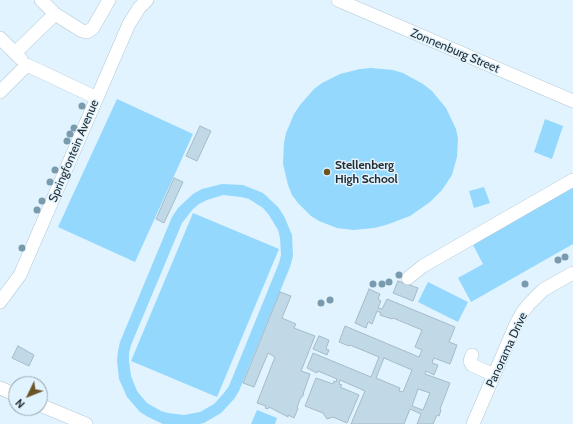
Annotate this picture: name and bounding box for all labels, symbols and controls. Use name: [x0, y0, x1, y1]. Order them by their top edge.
street label: Zonnenburg Street: [408, 26, 502, 76]
street label: Springfontein Avenue: [46, 98, 102, 204]
place label: Stellenberg High School: [335, 158, 398, 186]
marker: Stellenberg High School: [322, 167, 332, 177]
street label: Panorama Drive: [483, 310, 531, 390]
north arrow: [8, 376, 48, 416]
text: N: [12, 396, 28, 411]

